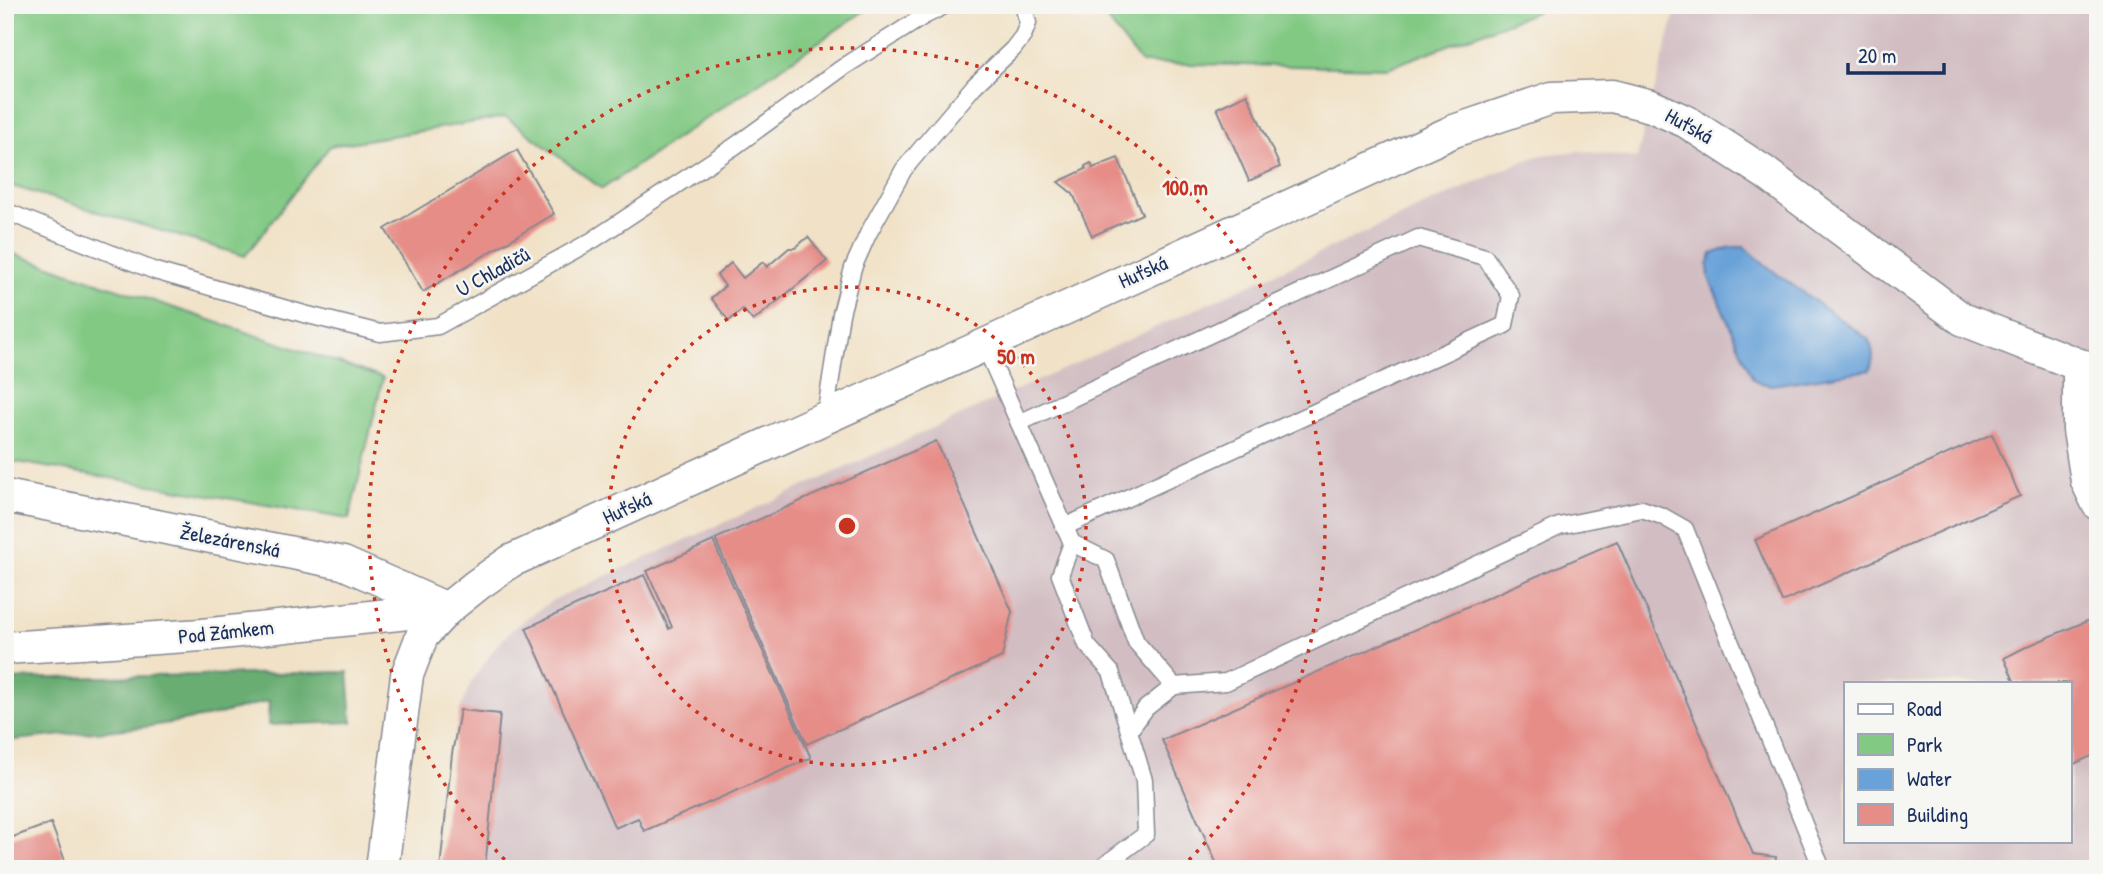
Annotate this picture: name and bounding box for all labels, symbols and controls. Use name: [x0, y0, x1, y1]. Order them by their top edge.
scale bar: [1848, 32, 1944, 76]
text: 20 m: [1858, 41, 1896, 70]
street label: Huťská: [1660, 101, 1718, 150]
text: 100 m: [1162, 173, 1208, 202]
street label: U Chladičů: [451, 239, 535, 304]
street label: Huťská: [1114, 248, 1172, 295]
text: 50 m: [997, 342, 1035, 371]
street label: Huťská: [598, 484, 656, 531]
centre of rings: [835, 514, 859, 538]
street label: Železárenská: [178, 517, 283, 564]
street label: Pod Zámkem: [177, 612, 275, 651]
legend: [1844, 682, 2072, 842]
text: Road: [1907, 694, 1941, 723]
text: Park: [1907, 730, 1942, 759]
text: Water: [1907, 764, 1952, 793]
text: Building: [1907, 800, 1968, 829]

